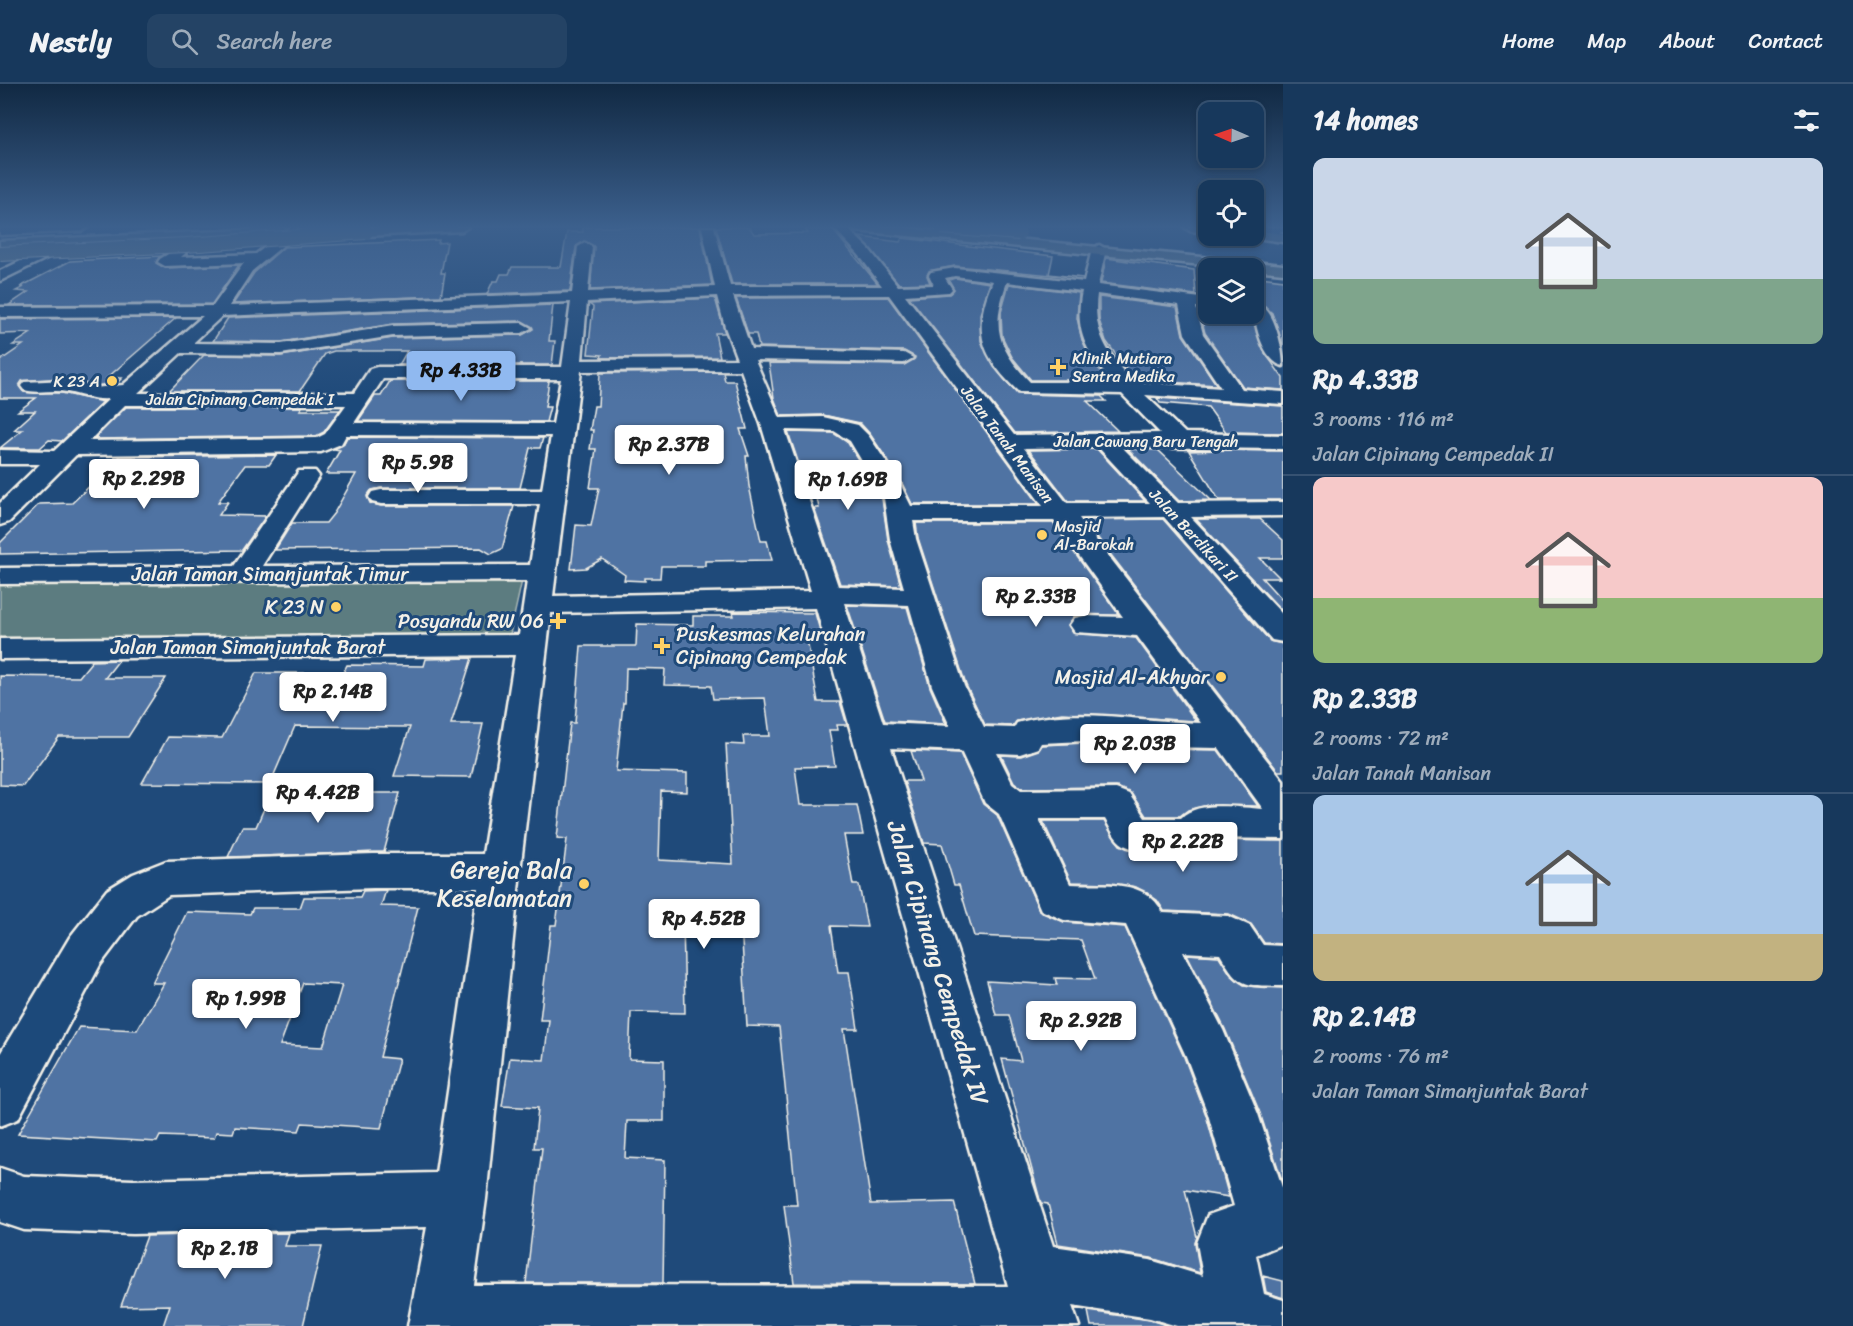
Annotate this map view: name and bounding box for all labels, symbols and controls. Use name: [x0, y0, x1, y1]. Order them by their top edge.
search box: [147, 14, 567, 68]
text: Nestly: [30, 17, 111, 66]
text: Search here: [216, 22, 332, 61]
text: Home: [1502, 22, 1554, 60]
text: Map: [1587, 22, 1626, 60]
text: About: [1659, 22, 1716, 60]
text: Contact: [1749, 22, 1823, 60]
icon: search: [168, 25, 201, 58]
text: 14 homes: [1313, 97, 1418, 143]
north arrow: [1198, 102, 1264, 168]
map controls: [1198, 102, 1264, 324]
icon: filters: [1790, 104, 1823, 137]
button: locate: [1198, 180, 1264, 246]
icon: home: [1514, 197, 1622, 305]
button: layers: [1198, 258, 1264, 324]
place label: Klinik Mutiara Sentra Medika: [1072, 344, 1176, 391]
pin: Rp 4.33B: [399, 351, 523, 402]
text: Rp 4.33B: [420, 353, 502, 388]
text: Rp 4.33B: [1313, 356, 1418, 402]
marker: Klinik Mutiara Sentra Medika: [1049, 358, 1067, 376]
place label: K 23 A: [53, 367, 100, 396]
marker: K 23 A: [105, 374, 119, 388]
street label: Jalan Tanah Manisan: [953, 378, 1062, 510]
street label: Jalan Cipinang Cempedak I: [145, 385, 336, 414]
text: 3 rooms · 116 m²: [1313, 402, 1454, 437]
pin: Rp 2.37B: [607, 425, 731, 476]
text: Rp 2.37B: [629, 427, 709, 462]
street label: Jalan Cawang Baru Tengah: [1053, 427, 1238, 456]
text: Jalan Cipinang Cempedak II: [1313, 437, 1554, 472]
pin: Rp 5.9B: [363, 443, 473, 494]
text: Rp 5.9B: [382, 445, 454, 480]
pin: Rp 2.29B: [82, 459, 206, 510]
pin: Rp 1.69B: [786, 460, 910, 511]
text: Rp 2.29B: [103, 461, 185, 496]
text: Rp 1.69B: [809, 462, 887, 497]
street label: Jalan Berdikari II: [1141, 480, 1246, 590]
place label: Masjid Al-Barokah: [1053, 512, 1134, 559]
icon: home: [1514, 516, 1622, 624]
marker: Masjid Al-Barokah: [1035, 528, 1049, 542]
street label: Jalan Taman Simanjuntak Timur: [131, 557, 409, 592]
pin: Rp 2.33B: [974, 577, 1098, 628]
text: Rp 2.33B: [996, 579, 1076, 614]
place label: K 23 N: [265, 590, 324, 625]
marker: K 23 N: [329, 600, 343, 614]
place label: Posyandu RW 06: [398, 604, 544, 639]
marker: Posyandu RW 06: [549, 612, 567, 630]
place label: Puskesmas Kelurahan Cipinang Cempedak: [676, 617, 866, 675]
street label: Jalan Taman Simanjuntak Barat: [110, 630, 386, 665]
marker: Puskesmas Kelurahan Cipinang Cempedak: [653, 637, 671, 655]
place label: Masjid Al-Akhyar: [1055, 660, 1211, 695]
marker: Masjid Al-Akhyar: [1214, 670, 1228, 684]
pin: Rp 2.14B: [271, 672, 395, 723]
text: Rp 2.14B: [293, 674, 373, 709]
text: Rp 2.33B: [1313, 675, 1417, 721]
text: 2 rooms · 72 m²: [1313, 721, 1449, 756]
pin: Rp 2.03B: [1073, 724, 1197, 775]
text: Rp 2.03B: [1094, 726, 1176, 761]
text: Jalan Tanah Manisan: [1313, 756, 1491, 791]
pin: Rp 4.42B: [256, 773, 380, 824]
text: Rp 4.42B: [276, 775, 360, 810]
street label: Jalan Cipinang Cempedak IV: [874, 814, 1002, 1111]
pin: Rp 2.22B: [1121, 822, 1245, 873]
text: Rp 2.22B: [1142, 824, 1224, 859]
icon: home: [1514, 834, 1622, 942]
place label: Gereja Bala Keselamatan: [437, 849, 573, 919]
marker: Gereja Bala Keselamatan: [577, 877, 591, 891]
pin: Rp 4.52B: [642, 899, 766, 950]
text: Rp 4.52B: [663, 901, 745, 936]
pin: Rp 1.99B: [184, 979, 308, 1030]
text: Rp 1.99B: [206, 981, 286, 1016]
text: Rp 2.14B: [1313, 993, 1416, 1039]
pin: Rp 2.92B: [1019, 1001, 1143, 1052]
text: Rp 2.92B: [1040, 1003, 1122, 1038]
text: 2 rooms · 76 m²: [1313, 1039, 1449, 1074]
text: Jalan Taman Simanjuntak Barat: [1313, 1074, 1588, 1109]
pin: Rp 2.1B: [170, 1229, 280, 1280]
text: Rp 2.1B: [192, 1231, 258, 1266]

